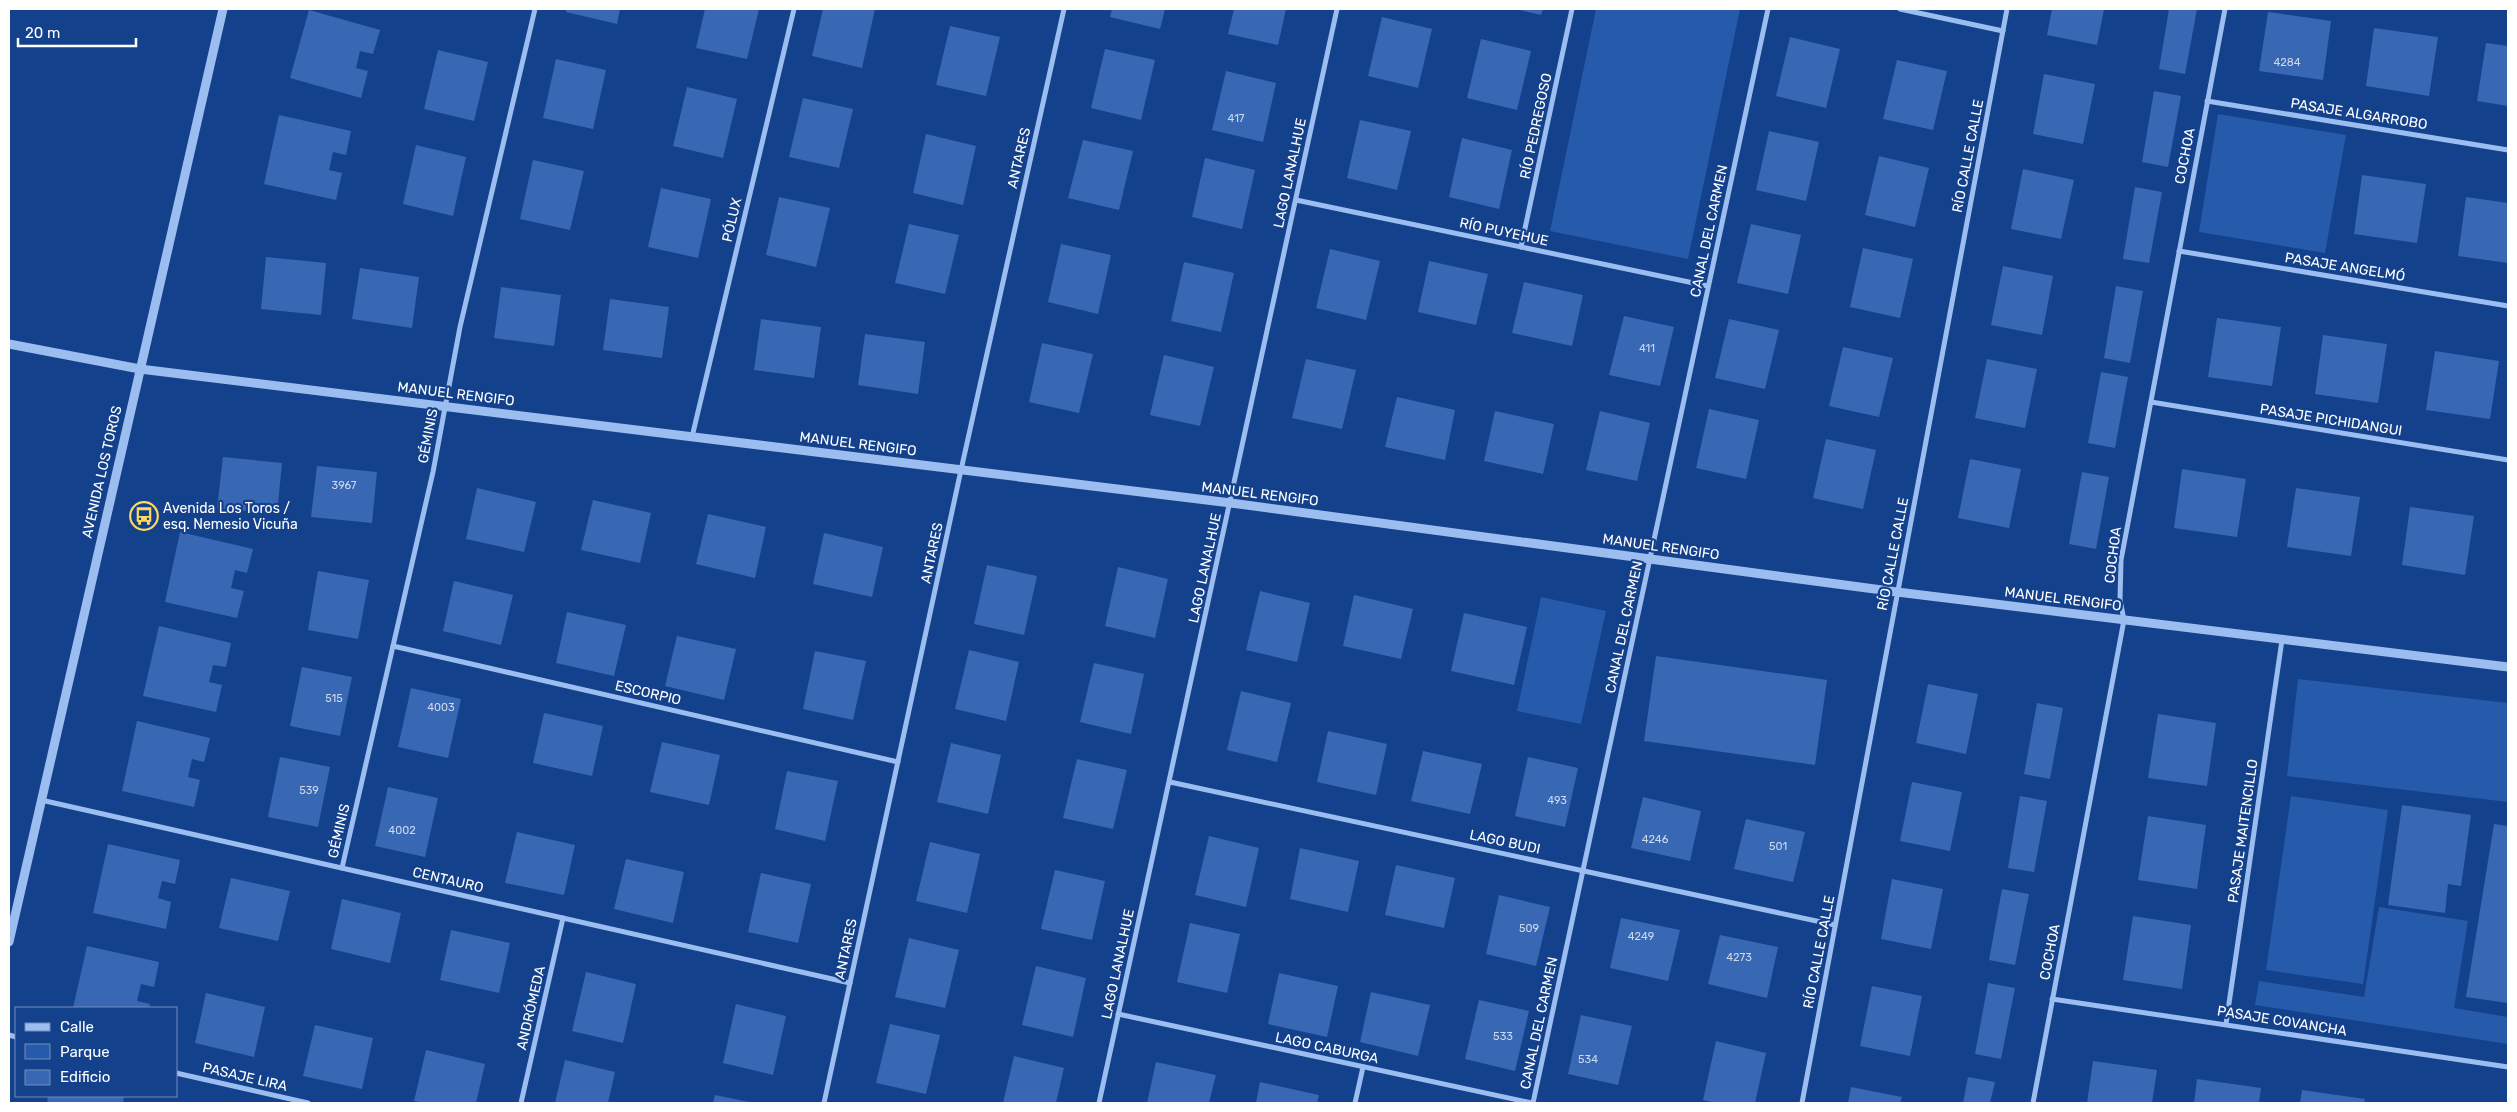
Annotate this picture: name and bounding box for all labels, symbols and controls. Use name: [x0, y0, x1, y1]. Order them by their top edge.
scale bar: [18, 15, 135, 47]
text: 20 m: [25, 24, 60, 42]
house number: 4284: [2273, 56, 2301, 69]
street label: RÍO PEDREGOSO: [1516, 71, 1556, 180]
street label: PASAJE ALGARROBO: [2289, 95, 2429, 133]
street label: RÍO CALLE CALLE: [1948, 98, 1987, 214]
house number: 417: [1228, 112, 1245, 125]
street label: LAGO LANALHUE: [1270, 116, 1310, 230]
street label: ANTARES: [1004, 126, 1034, 190]
street label: COCHOA: [2171, 126, 2199, 186]
street label: CANAL DEL CARMEN: [1687, 163, 1731, 299]
street label: PÓLUX: [718, 196, 745, 244]
street label: RÍO PUYEHUE: [1458, 213, 1550, 250]
street label: PASAJE ANGELMÓ: [2284, 248, 2406, 285]
house number: 411: [1639, 342, 1655, 355]
street label: MANUEL RENGIFO: [396, 378, 516, 410]
street label: PASAJE PICHIDANGUI: [2259, 400, 2403, 440]
street label: AVENIDA LOS TOROS: [78, 404, 126, 540]
street label: GÉMINIS: [413, 407, 442, 465]
street label: MANUEL RENGIFO: [798, 428, 918, 460]
street label: MANUEL RENGIFO: [1200, 478, 1320, 510]
house number: 3967: [332, 479, 357, 492]
street label: RÍO CALLE CALLE: [1873, 496, 1912, 612]
place label: Avenida Los Toros / esq. Nemesio Vicuña: [163, 500, 298, 533]
bus stop icon: Avenida Los Toros / esq. Nemesio Vicuña: [129, 501, 159, 531]
street label: LAGO LANALHUE: [1185, 511, 1225, 625]
street label: ANTARES: [917, 521, 947, 585]
street label: COCHOA: [2101, 525, 2125, 584]
street label: MANUEL RENGIFO: [1601, 530, 1721, 564]
street label: CANAL DEL CARMEN: [1602, 559, 1646, 695]
street label: MANUEL RENGIFO: [2003, 583, 2123, 615]
street label: ESCORPIO: [613, 677, 683, 709]
house number: 515: [325, 692, 343, 705]
house number: 4003: [427, 701, 455, 714]
street label: PASAJE MAITENCILLO: [2224, 758, 2262, 904]
house number: 539: [299, 784, 319, 797]
house number: 493: [1547, 794, 1567, 807]
street label: GÉMINIS: [324, 802, 354, 860]
house number: 4002: [388, 824, 416, 837]
street label: LAGO BUDI: [1468, 826, 1542, 858]
house number: 4246: [1642, 833, 1669, 846]
house number: 501: [1769, 840, 1787, 853]
street label: CENTAURO: [411, 864, 485, 896]
street label: RÍO CALLE CALLE: [1799, 894, 1838, 1010]
street label: LAGO LANALHUE: [1098, 907, 1138, 1021]
street label: ANTARES: [831, 917, 861, 981]
house number: 509: [1519, 922, 1539, 935]
street label: COCHOA: [2036, 922, 2064, 982]
house number: 4249: [1628, 930, 1654, 943]
house number: 4273: [1726, 951, 1752, 964]
street label: CANAL DEL CARMEN: [1517, 955, 1561, 1091]
street label: ANDRÓMEDA: [512, 963, 549, 1052]
street label: PASAJE COVANCHA: [2216, 1002, 2349, 1040]
legend: [15, 1007, 178, 1097]
text: Calle: [60, 1018, 94, 1036]
street label: LAGO CABURGA: [1274, 1029, 1381, 1067]
house number: 533: [1493, 1030, 1513, 1043]
text: Parque: [60, 1043, 110, 1061]
house number: 534: [1578, 1053, 1598, 1066]
street label: PASAJE LIRA: [201, 1059, 290, 1095]
text: Edificio: [60, 1068, 110, 1086]

